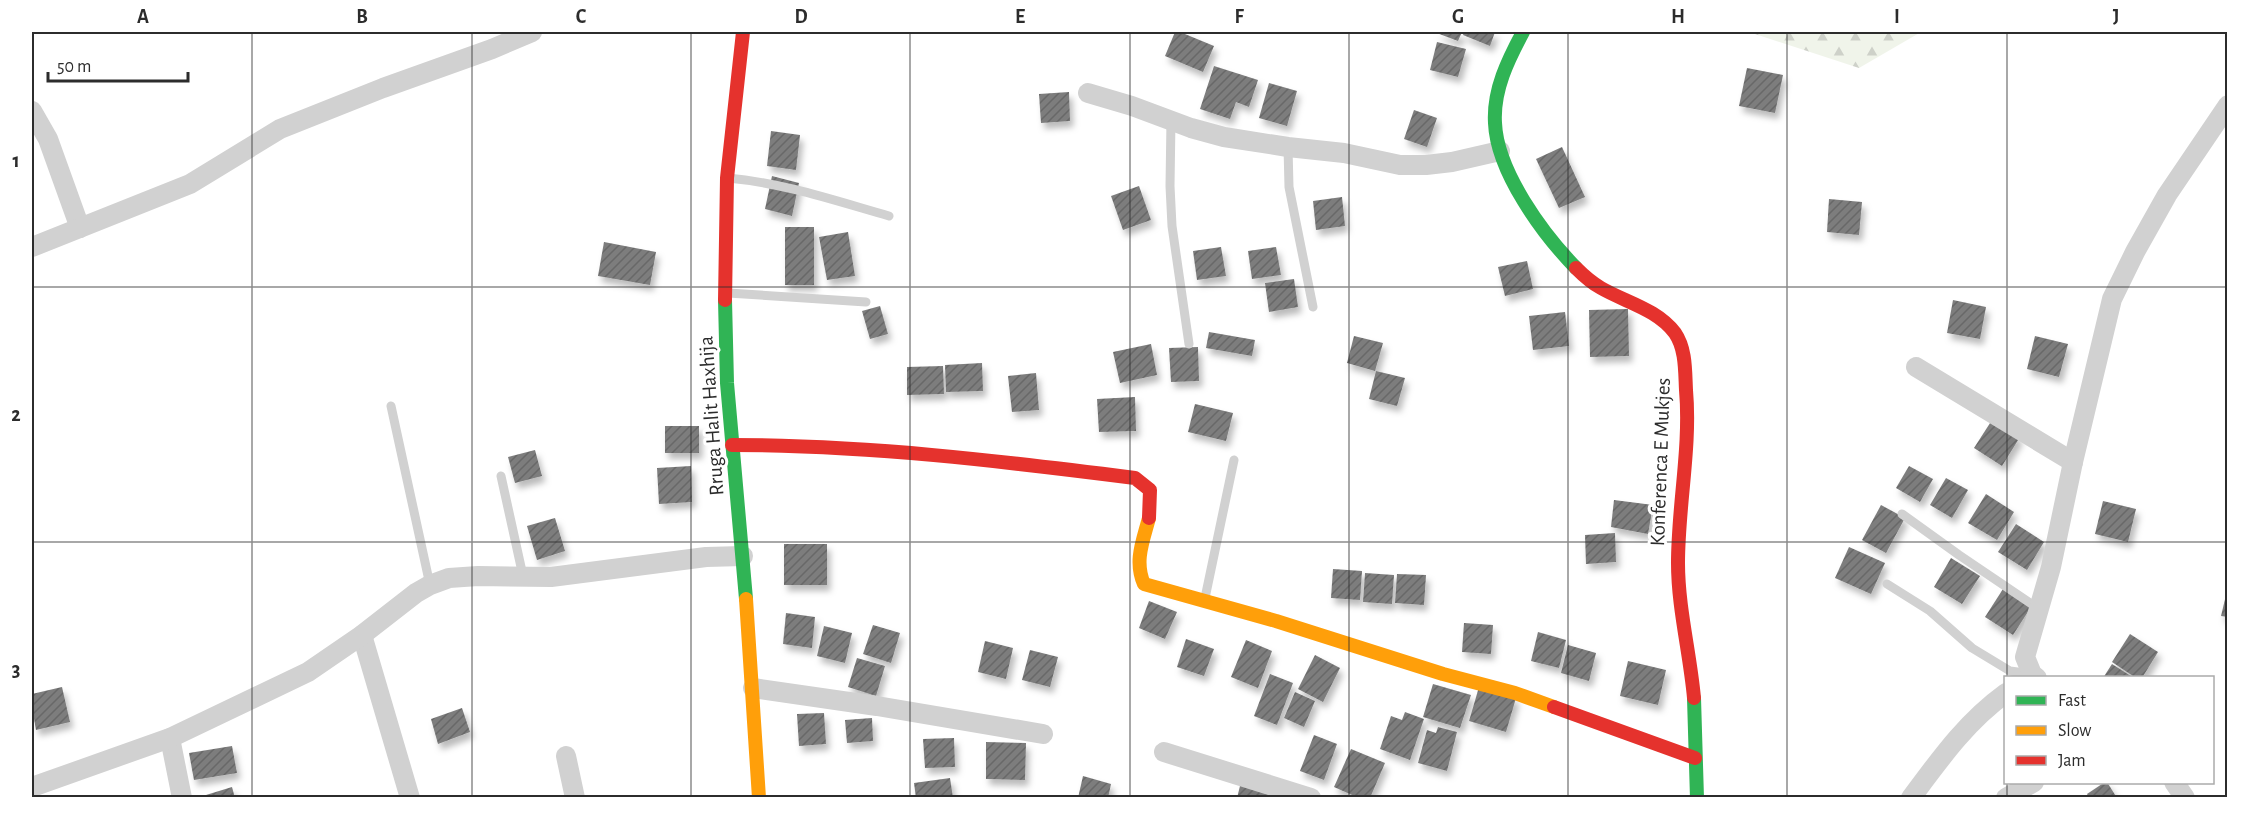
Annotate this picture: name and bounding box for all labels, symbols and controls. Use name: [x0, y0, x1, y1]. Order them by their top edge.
text: A: [137, 7, 149, 27]
text: B: [356, 7, 368, 27]
text: C: [576, 7, 587, 27]
text: D: [794, 7, 808, 27]
text: E: [1015, 7, 1025, 27]
text: F: [1234, 7, 1244, 27]
text: G: [1452, 7, 1464, 27]
text: H: [1671, 7, 1685, 27]
text: I: [1894, 7, 1900, 27]
text: J: [2113, 7, 2119, 27]
scale bar: [48, 45, 188, 83]
text: 50 m: [57, 58, 91, 76]
text: 1: [12, 151, 20, 171]
street label: Rruga Halit Haxhija: [695, 335, 728, 497]
street label: Konferenca E Mukjes: [1647, 377, 1674, 547]
text: 2: [11, 405, 21, 425]
text: 3: [12, 660, 20, 680]
legend: [2004, 676, 2214, 784]
text: Fast: [2058, 692, 2086, 710]
text: Slow: [2058, 722, 2091, 740]
text: Jam: [2058, 752, 2086, 770]

